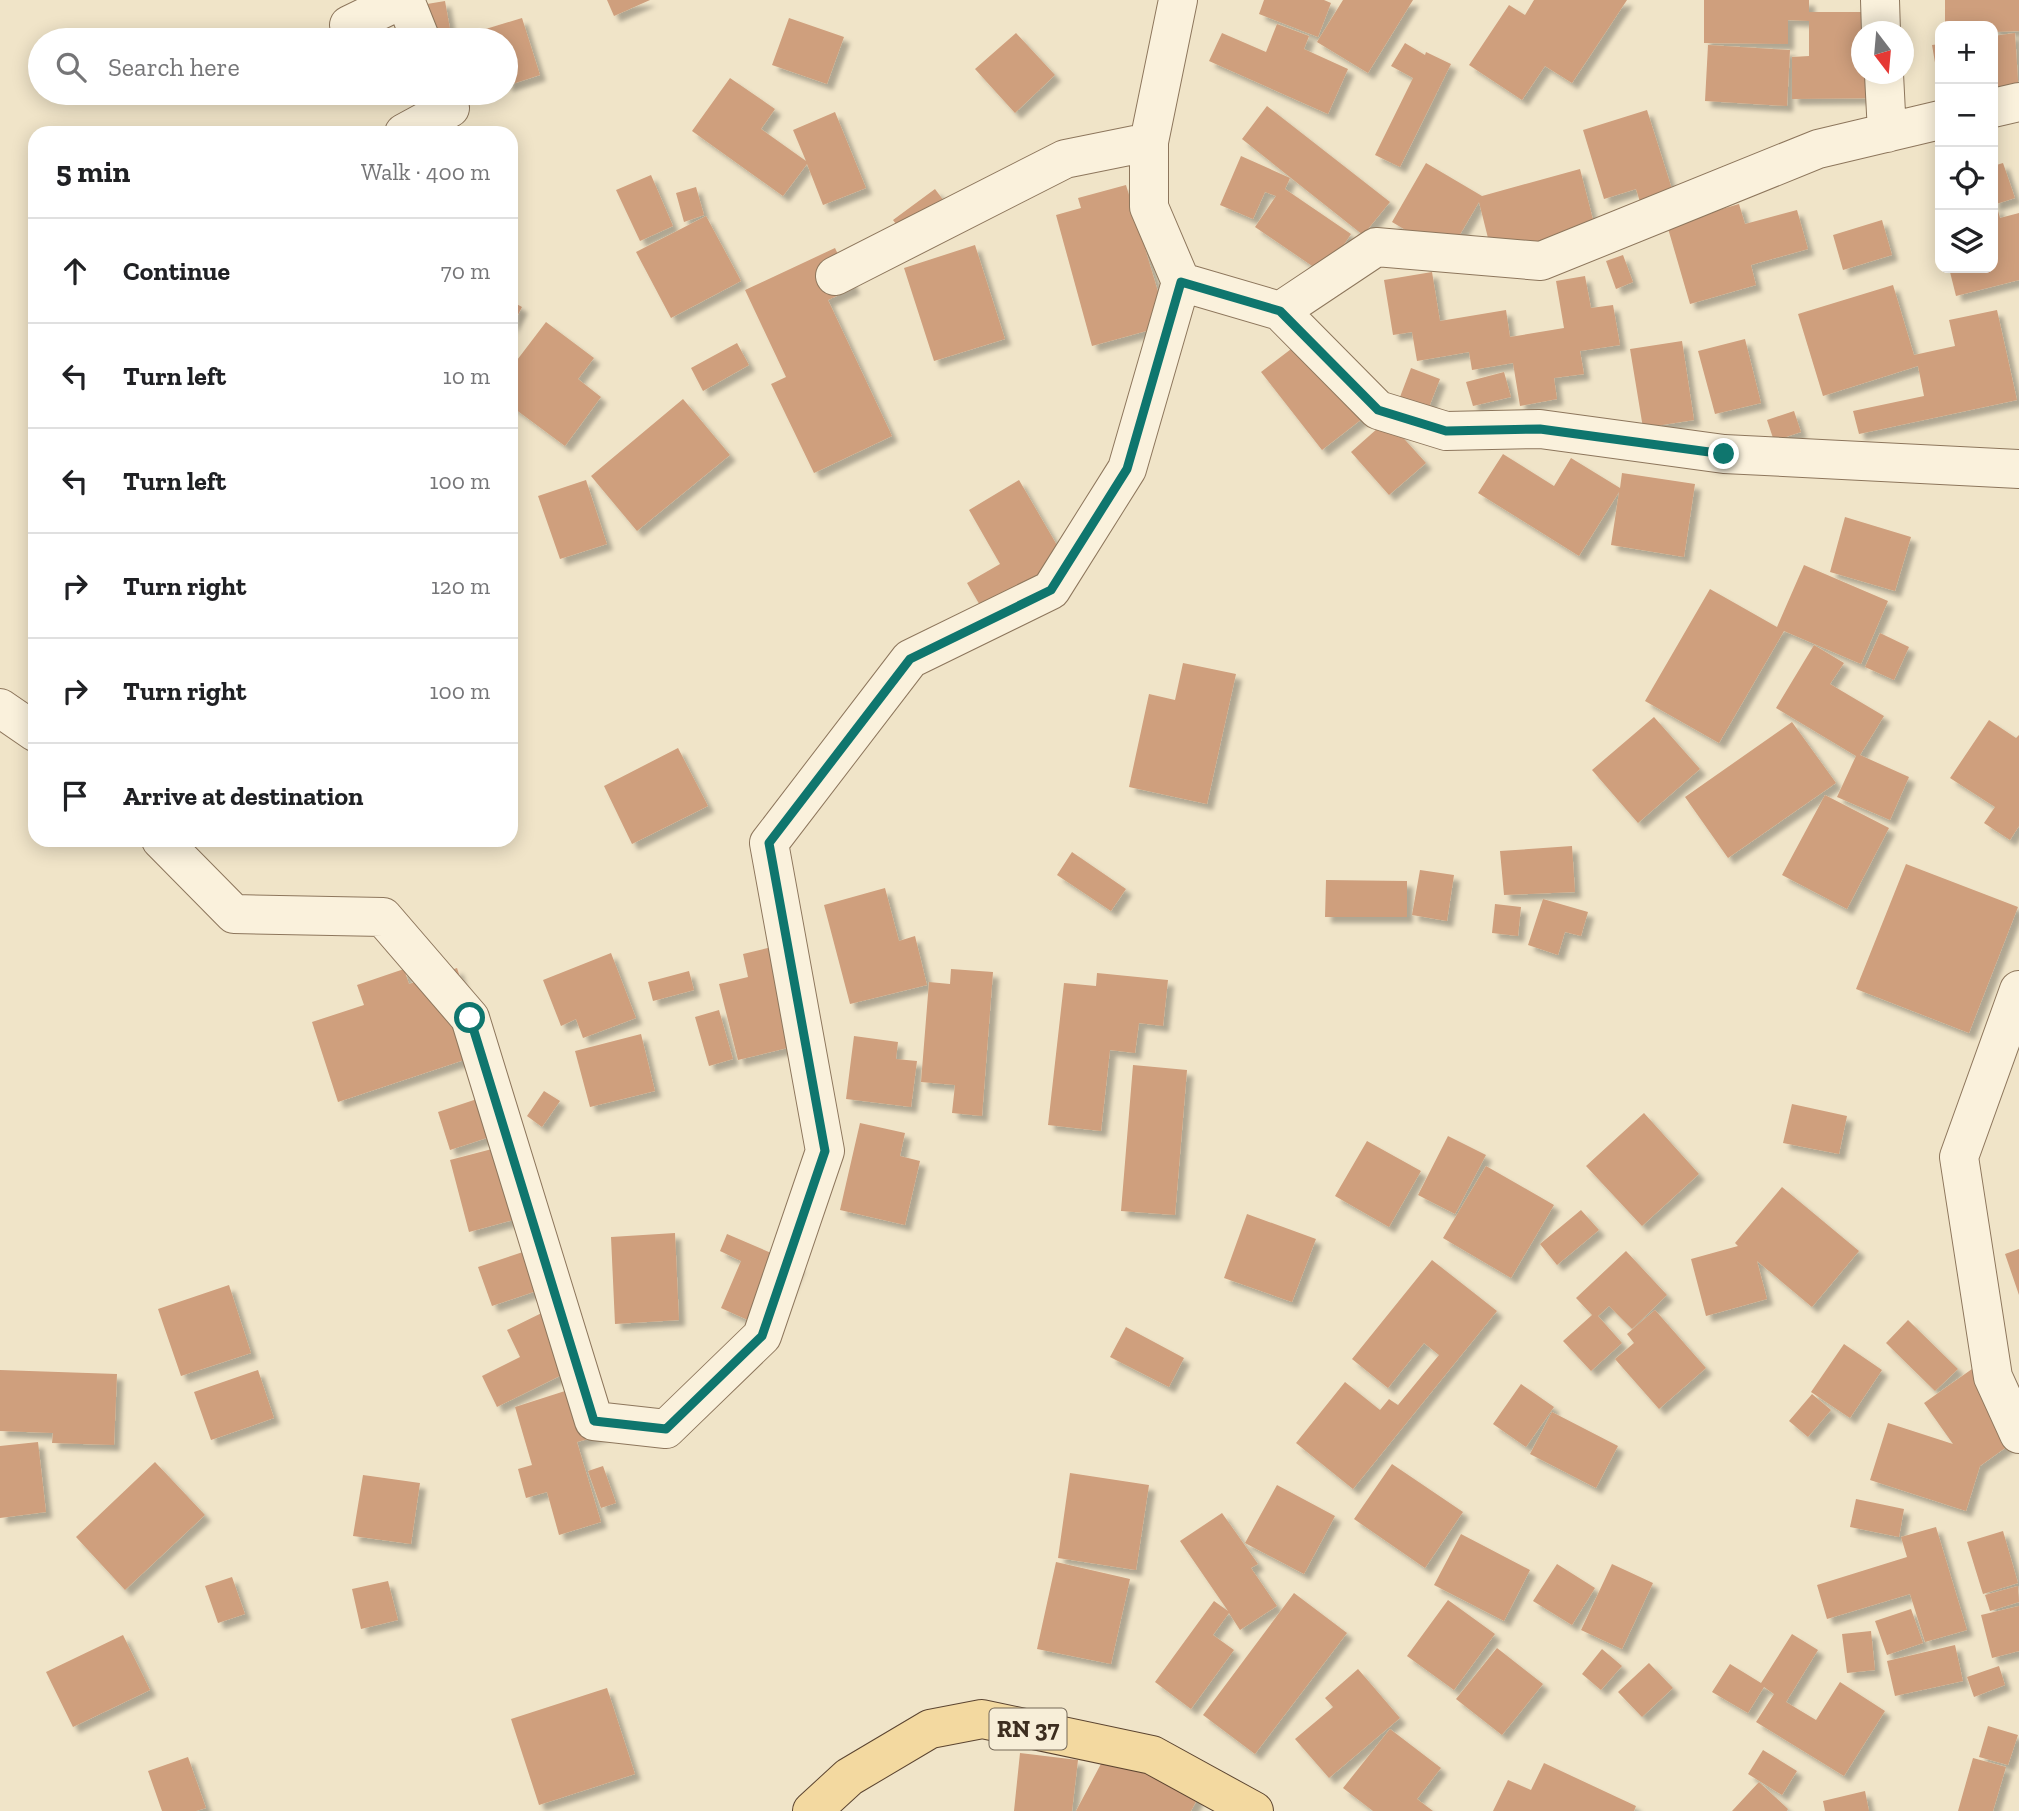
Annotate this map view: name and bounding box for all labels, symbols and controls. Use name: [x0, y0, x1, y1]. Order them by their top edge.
north arrow: [1851, 21, 1914, 84]
map controls: [1935, 21, 1998, 273]
button: +: [1935, 21, 1998, 84]
search box: [28, 28, 518, 105]
icon: search: [52, 48, 90, 86]
text: Search here: [108, 51, 240, 83]
button: −: [1935, 84, 1998, 147]
button: locate: [1935, 147, 1998, 210]
text: 5 min: [56, 154, 130, 190]
text: Walk · 400 m: [361, 158, 490, 186]
button: layers: [1935, 210, 1998, 273]
icon: ahead: [56, 252, 94, 290]
text: Continue: [123, 255, 230, 287]
text: 70 m: [441, 257, 490, 285]
icon: left: [56, 357, 94, 395]
text: Turn left: [123, 360, 226, 392]
text: 10 m: [443, 362, 490, 390]
route end: [1708, 438, 1739, 469]
icon: left: [56, 462, 94, 500]
text: Turn left: [123, 465, 226, 497]
text: 100 m: [430, 467, 490, 495]
icon: right: [56, 567, 94, 605]
text: Turn right: [123, 570, 246, 602]
text: 120 m: [431, 572, 490, 600]
icon: right: [56, 672, 94, 710]
text: Turn right: [123, 675, 246, 707]
text: 100 m: [430, 677, 490, 705]
icon: arrive: [56, 777, 94, 815]
text: Arrive at destination: [123, 780, 363, 812]
route start: [454, 1002, 485, 1033]
road number: RN 37: [990, 1708, 1066, 1750]

